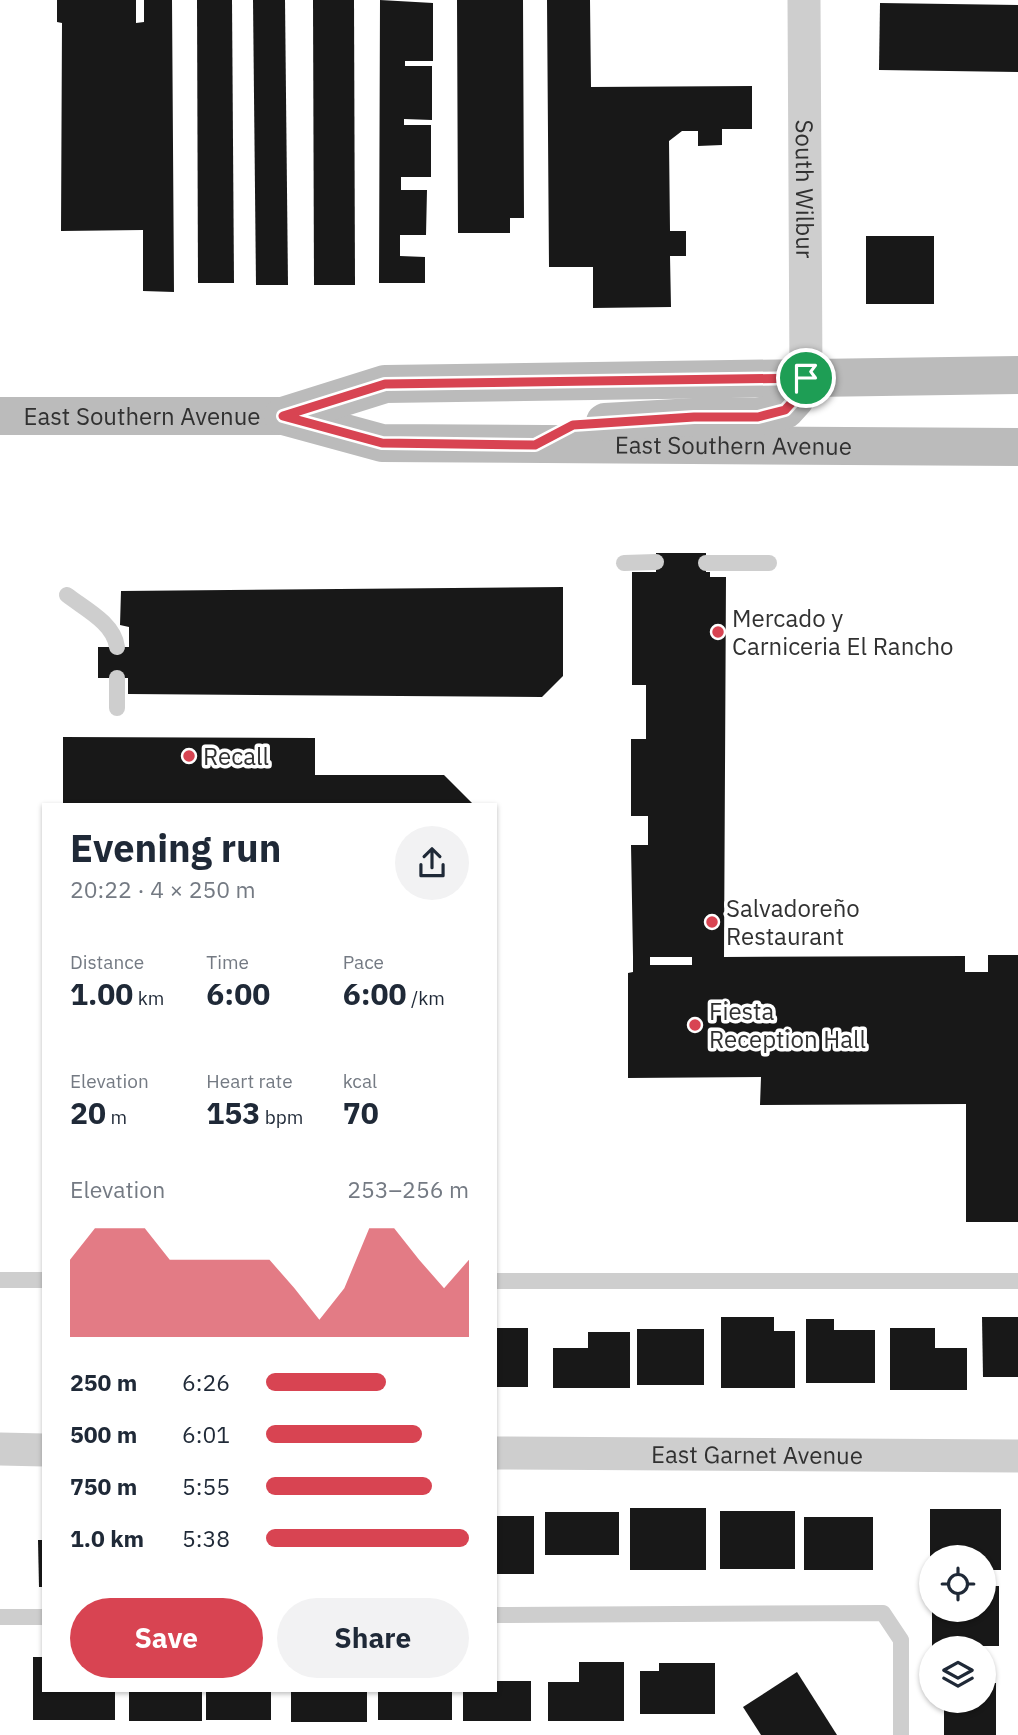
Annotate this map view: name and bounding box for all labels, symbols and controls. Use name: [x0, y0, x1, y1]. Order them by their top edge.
street label: South Wilbur: [789, 119, 821, 259]
pin: [776, 348, 836, 408]
icon: arrive: [787, 359, 825, 397]
street label: East Southern Avenue: [23, 400, 261, 432]
street label: East Southern Avenue: [615, 428, 852, 462]
place label: Mercado y Carniceria El Rancho: [732, 602, 953, 662]
marker: Mercado y Carniceria El Rancho: [710, 624, 726, 640]
place label: Recall: [203, 740, 269, 772]
marker: Recall: [181, 748, 197, 764]
text: Evening run: [70, 823, 281, 872]
button: share: [395, 826, 469, 900]
text: 20:22 · 4 × 250 m: [70, 874, 256, 904]
place label: Salvadoreño Restaurant: [726, 892, 860, 952]
marker: Salvadoreño Restaurant: [704, 914, 720, 930]
text: Distance: [70, 950, 144, 974]
text: Time: [206, 950, 249, 974]
text: Pace: [343, 950, 384, 974]
text: 1.00: [70, 974, 133, 1013]
text: 6:00: [206, 974, 270, 1013]
text: 6:00: [343, 974, 407, 1013]
text: km: [133, 986, 164, 1010]
text: /km: [407, 986, 445, 1010]
place label: Fiesta Reception Hall: [709, 995, 866, 1055]
marker: Fiesta Reception Hall: [687, 1017, 703, 1033]
text: Elevation: [70, 1069, 149, 1093]
text: Heart rate: [206, 1069, 293, 1093]
text: kcal: [343, 1069, 377, 1093]
text: 20: [70, 1093, 106, 1132]
text: 153: [206, 1093, 260, 1132]
text: 70: [343, 1093, 379, 1132]
text: m: [106, 1105, 127, 1129]
text: bpm: [260, 1105, 303, 1129]
text: Elevation: [70, 1174, 165, 1204]
text: 253–256 m: [347, 1174, 469, 1204]
text: 250 m: [70, 1367, 137, 1397]
text: 6:26: [182, 1367, 230, 1397]
text: 500 m: [70, 1419, 137, 1449]
text: 6:01: [182, 1419, 230, 1449]
street label: East Garnet Avenue: [651, 1438, 863, 1471]
text: 750 m: [70, 1471, 137, 1501]
text: 5:55: [182, 1471, 230, 1501]
text: 1.0 km: [70, 1523, 144, 1553]
text: 5:38: [182, 1523, 230, 1553]
map controls: [919, 1545, 996, 1713]
button: locate: [919, 1545, 996, 1622]
button: Save: [70, 1598, 263, 1678]
button: Share: [277, 1598, 469, 1678]
button: layers: [919, 1636, 996, 1713]

